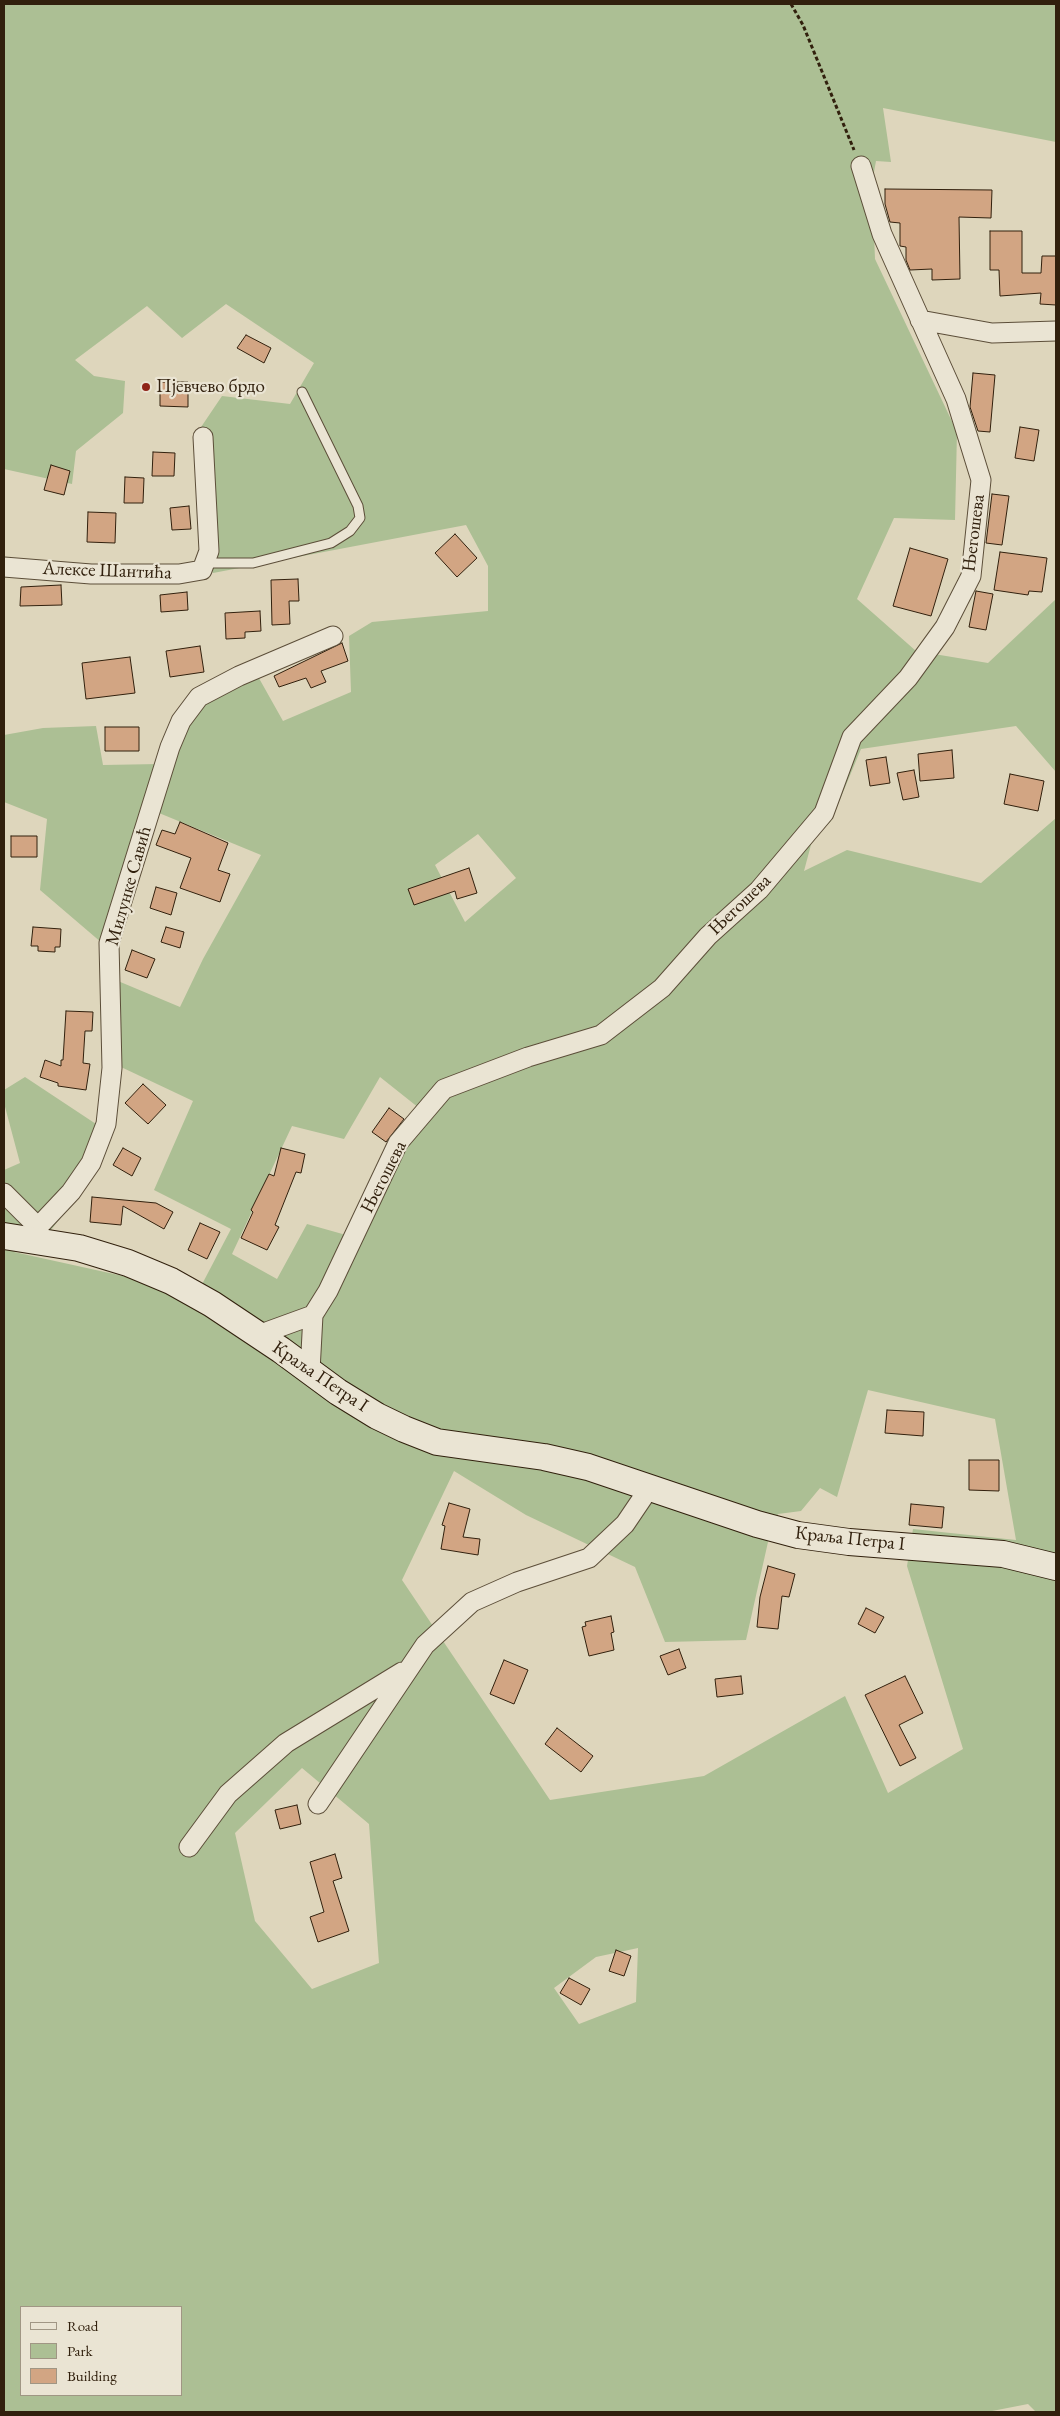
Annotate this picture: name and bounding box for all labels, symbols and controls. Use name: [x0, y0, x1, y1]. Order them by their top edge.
place label: Пјевчево брдо: [156, 376, 265, 398]
marker: Пјевчево брдо: [140, 381, 152, 393]
street label: Његошева: [958, 493, 990, 573]
street label: Алексе Шантића: [42, 557, 172, 585]
street label: Милунке Савић: [101, 824, 157, 948]
street label: Његошева: [704, 870, 776, 940]
street label: Његошева: [356, 1137, 412, 1217]
street label: Краља Петра I: [268, 1337, 372, 1417]
street label: Краља Петра I: [794, 1522, 906, 1556]
legend: [20, 2306, 182, 2396]
text: Road: [67, 2316, 98, 2335]
text: Park: [67, 2341, 93, 2360]
text: Building: [67, 2366, 117, 2385]

